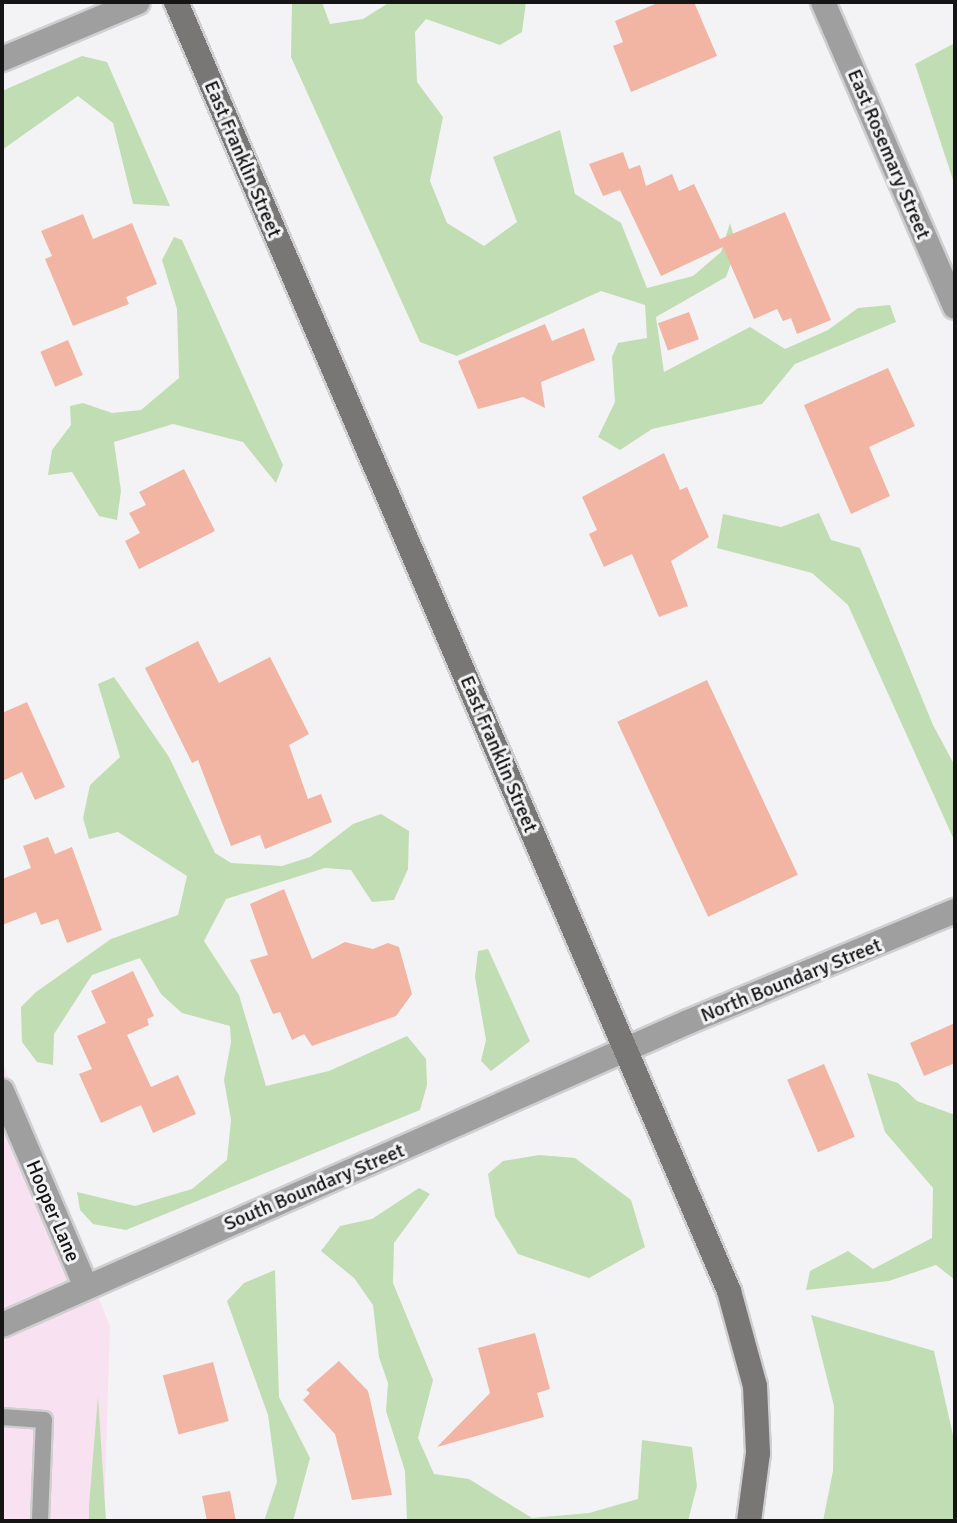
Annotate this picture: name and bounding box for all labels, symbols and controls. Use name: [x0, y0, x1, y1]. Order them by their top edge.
street label: East Rosemary Street: [842, 65, 936, 243]
street label: East Franklin Street: [199, 77, 287, 241]
street label: East Franklin Street: [455, 672, 543, 836]
street label: North Boundary Street: [697, 933, 885, 1027]
street label: South Boundary Street: [220, 1138, 408, 1236]
street label: Hooper Lane: [21, 1157, 85, 1265]

